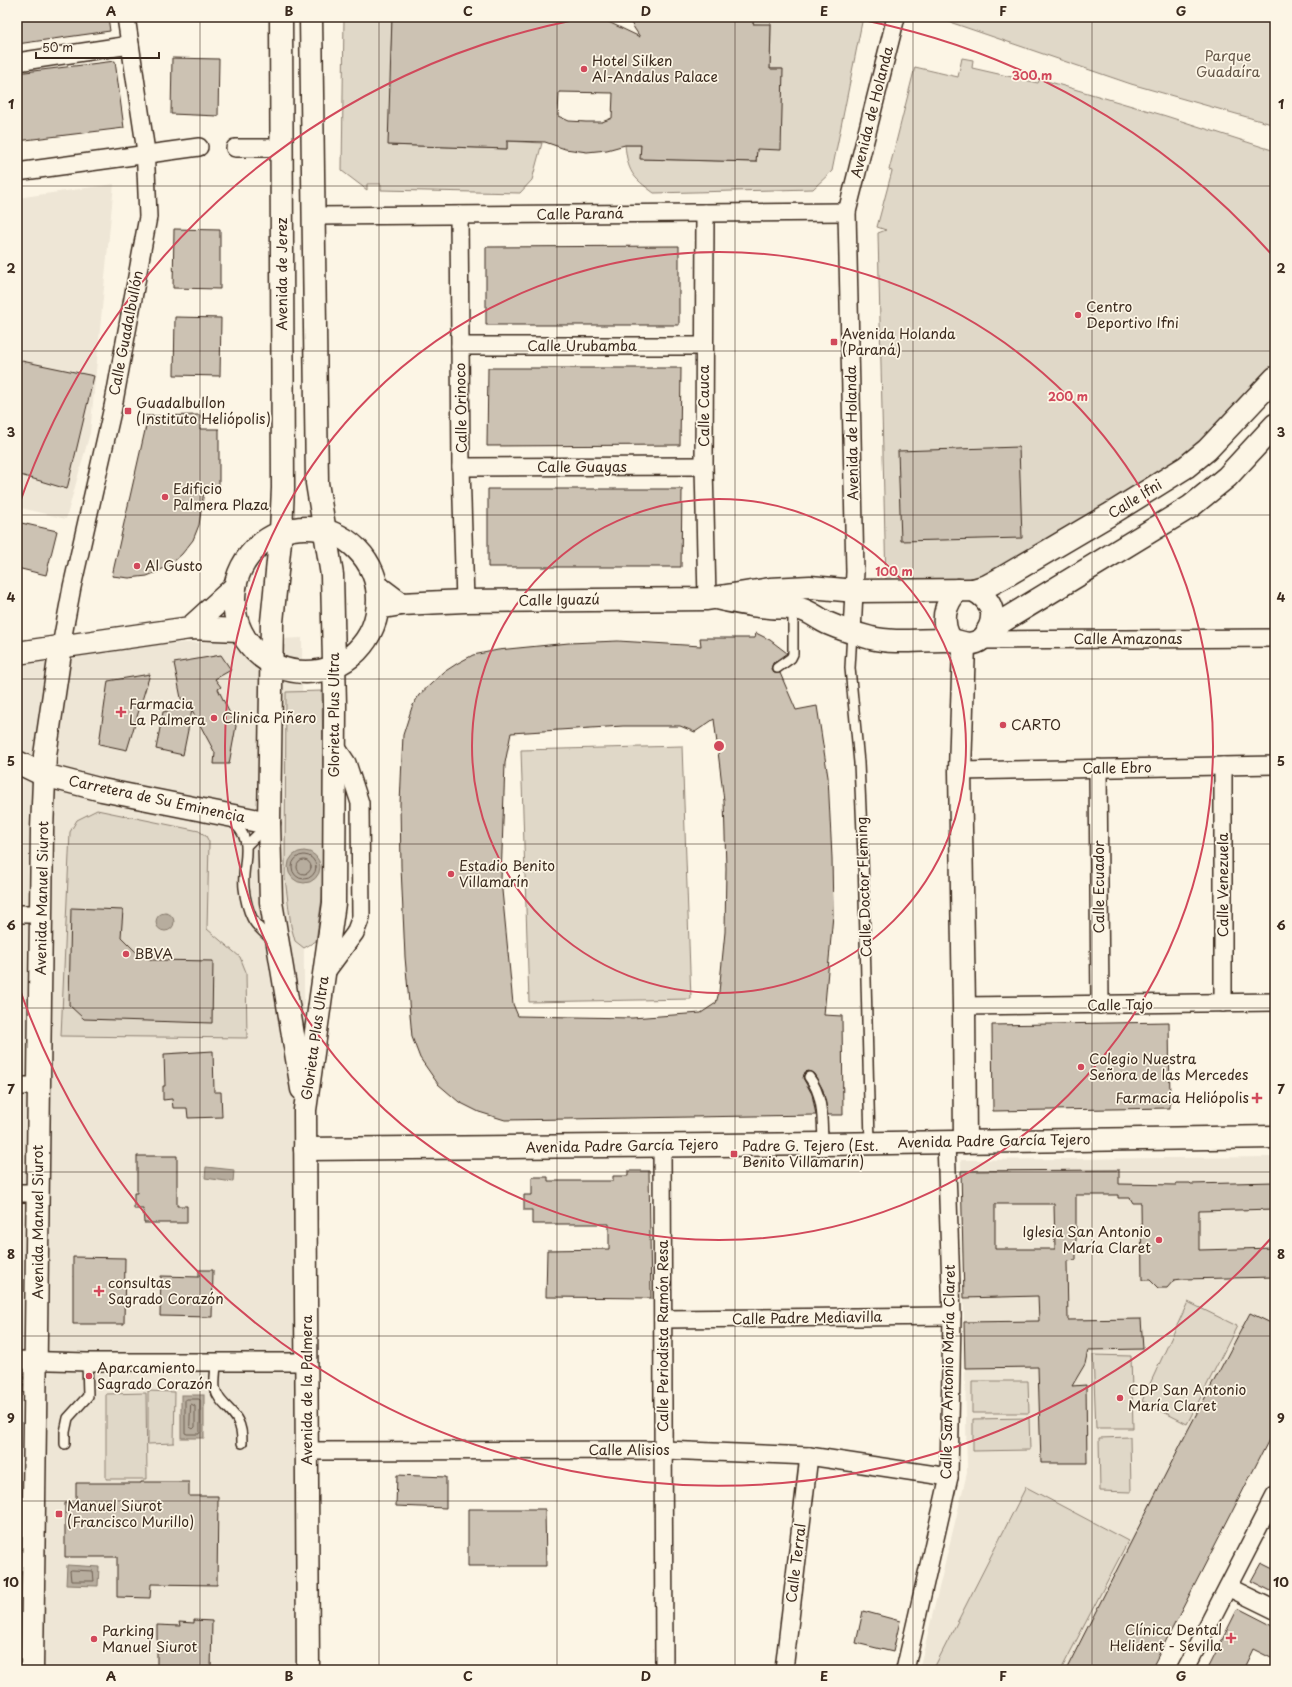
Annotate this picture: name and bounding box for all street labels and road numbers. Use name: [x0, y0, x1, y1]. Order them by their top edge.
street label: Avenida de Holanda: [845, 43, 898, 180]
street label: Calle Paraná: [536, 202, 624, 225]
street label: Avenida de Jerez: [271, 217, 292, 331]
street label: Calle Guadalbullón: [103, 269, 148, 397]
street label: Calle Urubamba: [527, 335, 637, 356]
street label: Calle Orinoco: [449, 362, 472, 454]
street label: Avenida de Holanda: [840, 364, 863, 501]
street label: Calle Cauca: [693, 365, 714, 447]
street label: Calle Guayas: [537, 456, 627, 477]
street label: Calle Ifni: [1104, 474, 1166, 523]
street label: Calle Iguazú: [518, 588, 600, 611]
street label: Calle Amazonas: [1073, 628, 1183, 649]
street label: Glorieta Plus Ultra: [323, 652, 344, 778]
street label: Calle Ebro: [1082, 756, 1152, 779]
street label: Carretera de Su Eminencia: [67, 770, 247, 828]
street label: Calle Doctor Fleming: [851, 816, 876, 958]
street label: Avenida Manuel Siurot: [30, 820, 53, 975]
street label: Calle Venezuela: [1212, 833, 1233, 937]
street label: Calle Ecuador: [1088, 840, 1109, 934]
street label: Glorieta Plus Ultra: [295, 974, 334, 1101]
street label: Calle Tajo: [1087, 993, 1153, 1016]
street label: Avenida Padre García Tejero: [897, 1128, 1091, 1153]
street label: Avenida Padre García Tejero: [525, 1133, 719, 1158]
street label: Avenida Manuel Siurot: [27, 1145, 48, 1299]
street label: Calle Periodista Ramón Resa: [652, 1240, 673, 1432]
street label: Calle San Antonio María Claret: [935, 1264, 960, 1480]
street label: Calle Padre Mediavilla: [732, 1306, 883, 1329]
street label: Avenida de la Palmera: [296, 1315, 317, 1465]
street label: Calle Alisios: [588, 1439, 670, 1460]
street label: Calle Terral: [780, 1522, 811, 1604]

